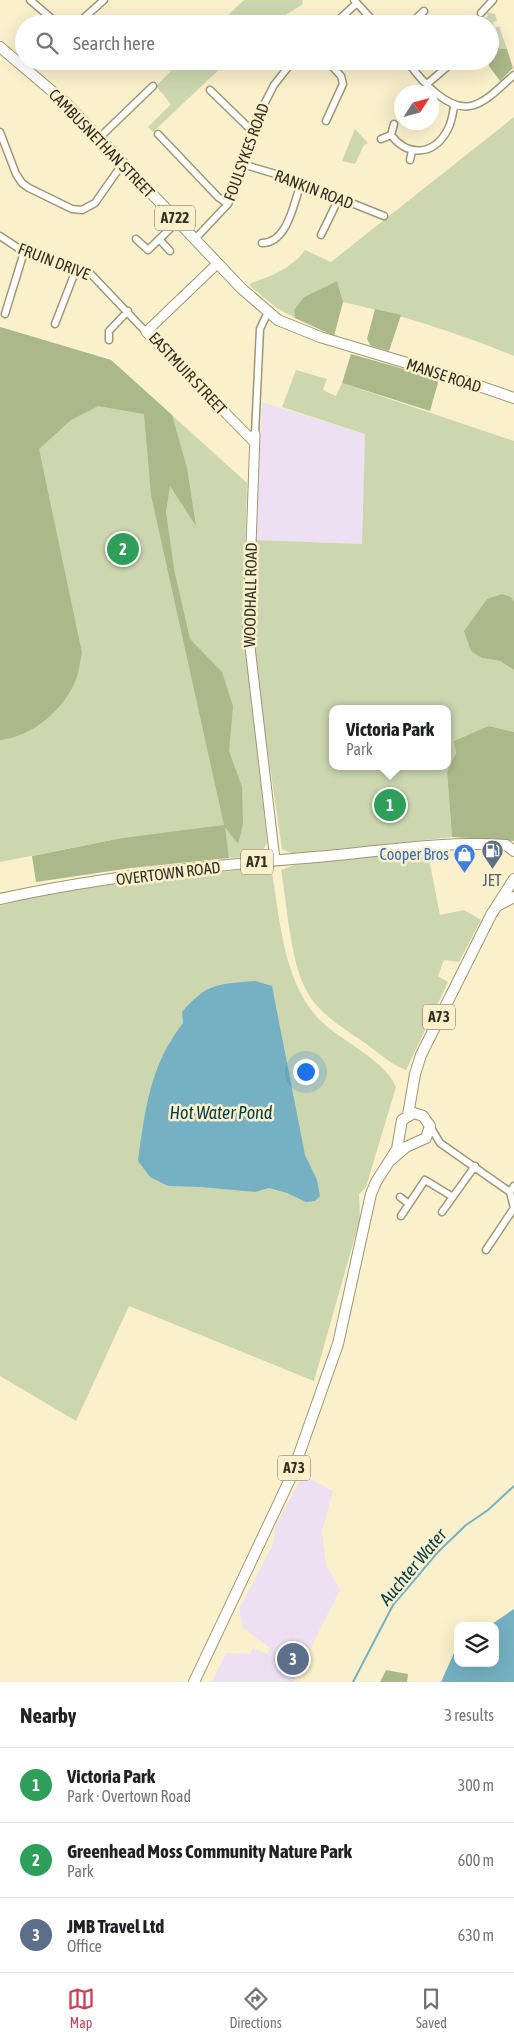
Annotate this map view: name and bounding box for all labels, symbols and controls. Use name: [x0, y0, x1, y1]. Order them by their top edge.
search box: [15, 15, 499, 70]
icon: search: [33, 29, 61, 57]
text: Search here: [73, 32, 155, 54]
street label: CAMBUSNETHAN STREET: [46, 85, 158, 201]
north arrow: [394, 85, 439, 130]
street label: FOULSYKES ROAD: [220, 101, 272, 203]
street label: RANKIN ROAD: [272, 166, 356, 212]
road number: A722: [155, 206, 195, 230]
street label: FRUIN DRIVE: [16, 239, 93, 283]
street label: EASTMUIR STREET: [146, 328, 230, 418]
street label: MANSE ROAD: [404, 354, 484, 396]
pin: 2: [107, 530, 139, 568]
street label: WOODHALL ROAD: [240, 542, 260, 648]
popup: [329, 705, 451, 770]
text: Victoria Park: [346, 718, 434, 740]
text: Park: [346, 740, 373, 758]
pin: 1: [374, 786, 406, 824]
fuel station icon: JET: [480, 839, 504, 870]
shop icon: Cooper Bros: [453, 842, 477, 873]
place label: Cooper Bros: [380, 845, 449, 864]
road number: A71: [241, 850, 273, 874]
street label: OVERTOWN ROAD: [115, 858, 221, 888]
place label: JET: [483, 871, 501, 889]
road number: A73: [423, 1004, 455, 1030]
your location: [293, 1059, 319, 1085]
water label: Hot Water Pond: [170, 1102, 273, 1123]
road number: A73: [278, 1456, 310, 1480]
water label: Auchter Water: [374, 1524, 451, 1610]
map controls: [454, 1622, 499, 1667]
button: layers: [454, 1622, 499, 1667]
pin: 3: [277, 1640, 309, 1678]
text: Nearby: [20, 1703, 76, 1727]
text: 3 results: [444, 1706, 494, 1724]
text: Victoria Park: [67, 1765, 155, 1787]
text: 1: [32, 1776, 40, 1794]
text: 300 m: [458, 1776, 494, 1794]
text: Park · Overtown Road: [67, 1787, 191, 1805]
text: Greenhead Moss Community Nature Park: [67, 1840, 352, 1862]
text: 2: [32, 1851, 40, 1869]
text: 600 m: [458, 1851, 494, 1869]
text: Park: [67, 1862, 94, 1880]
text: JMB Travel Ltd: [67, 1915, 164, 1937]
text: 3: [32, 1926, 40, 1944]
text: 630 m: [458, 1926, 494, 1944]
text: Office: [67, 1937, 102, 1955]
tab: Map: [67, 1985, 95, 2031]
tab: Directions: [229, 1985, 282, 2031]
tab: Saved: [416, 1985, 447, 2031]

